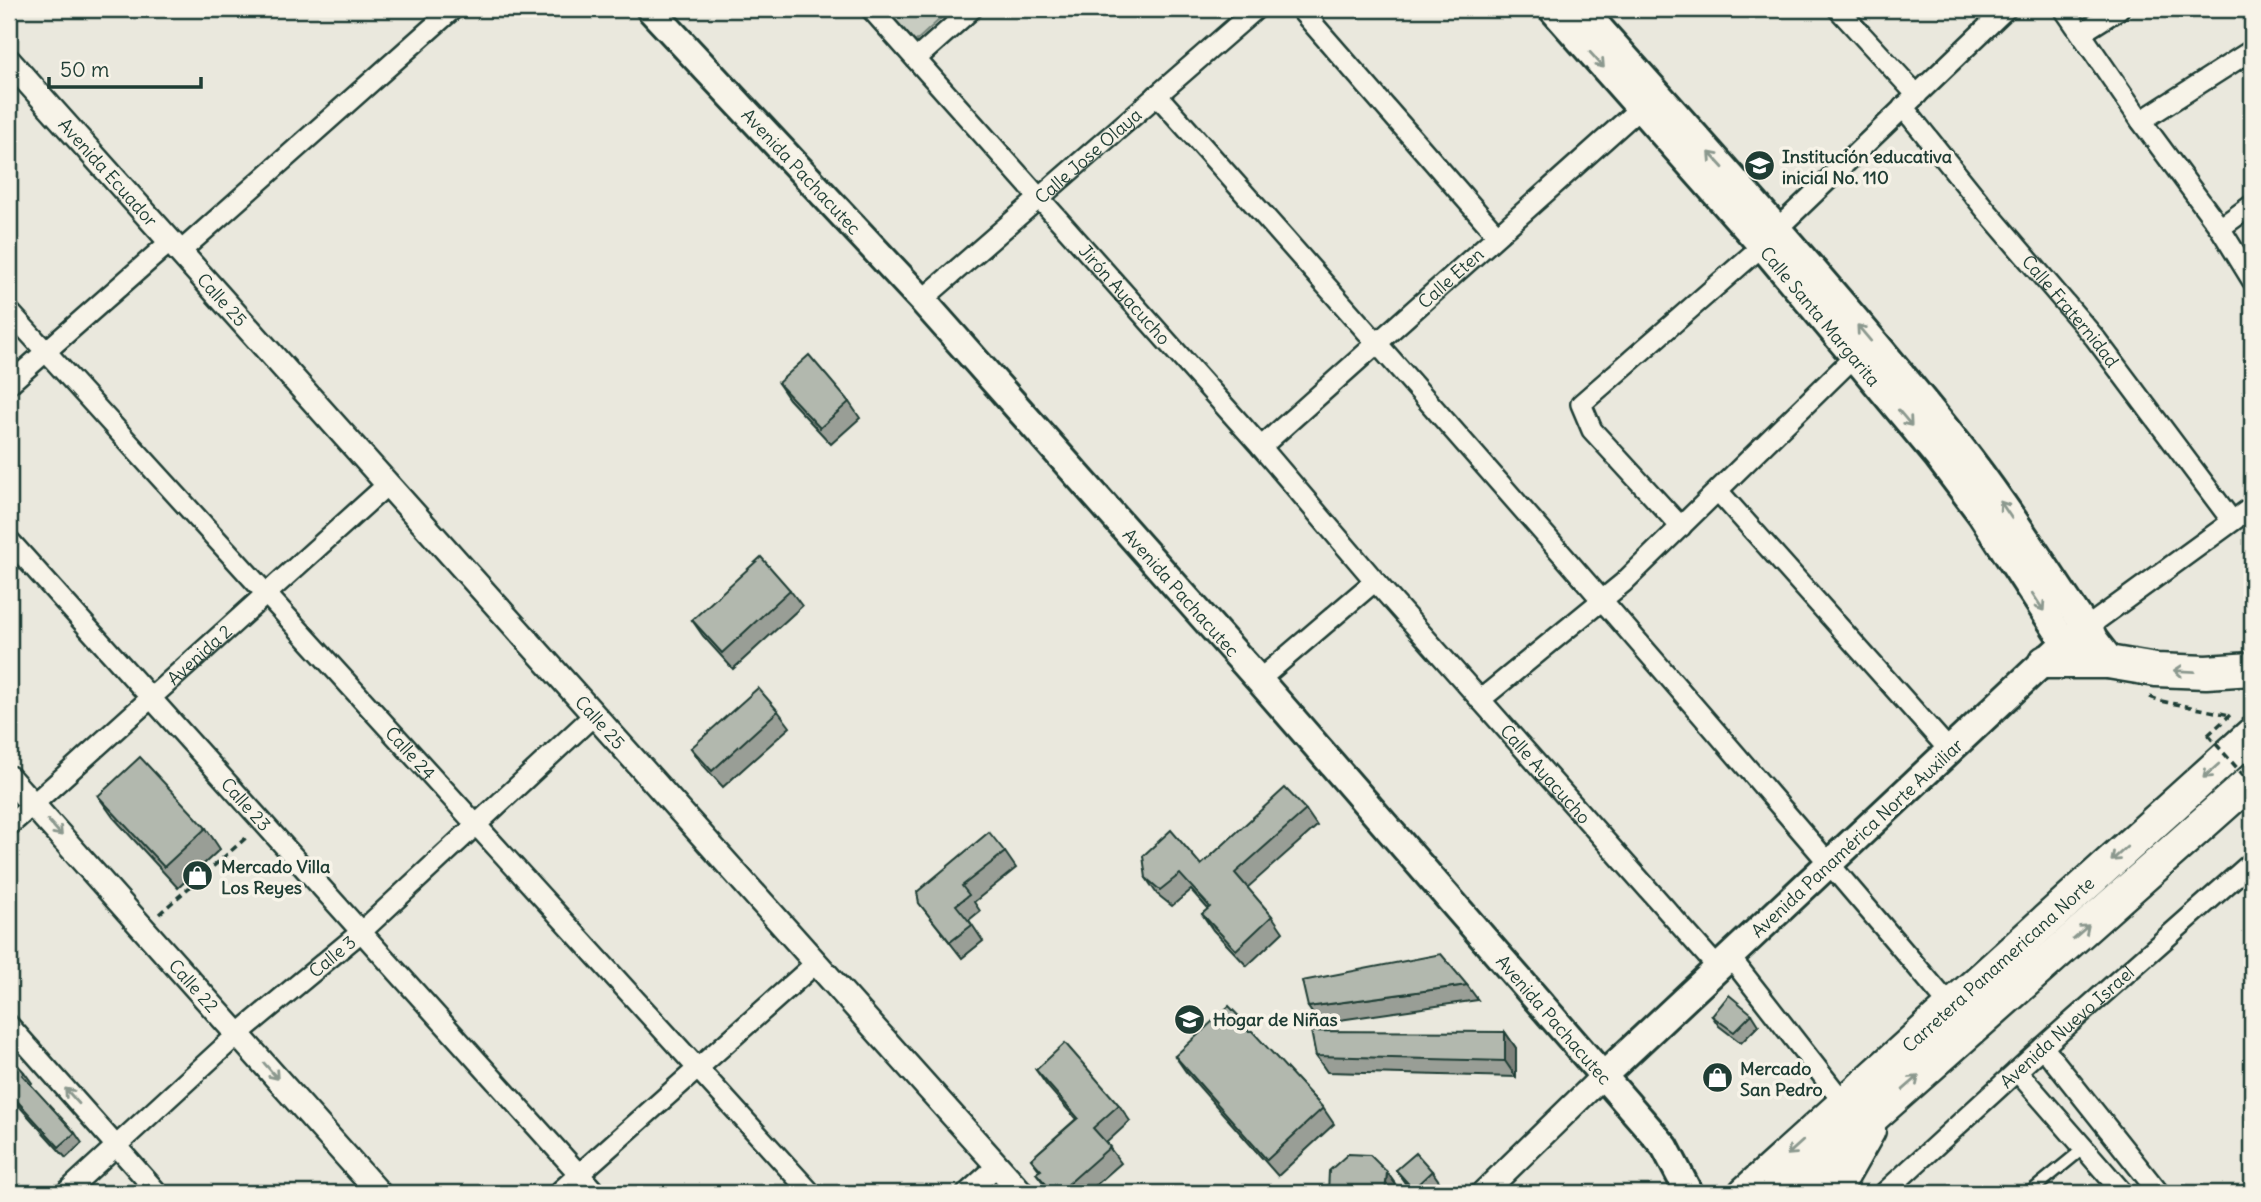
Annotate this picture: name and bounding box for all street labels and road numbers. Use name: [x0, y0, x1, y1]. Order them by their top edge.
street label: Avenida Pachacutec: [737, 103, 866, 239]
street label: Calle Jose Olaya: [1030, 103, 1146, 208]
street label: Avenida Ecuador: [54, 113, 163, 231]
street label: Jirón Ayacucho: [1074, 239, 1176, 349]
street label: Calle Santa Margarita: [1756, 241, 1885, 391]
street label: Calle Eten: [1413, 242, 1488, 313]
street label: Calle Fraternidad: [2017, 250, 2125, 372]
street label: Calle 25: [192, 268, 252, 331]
street label: Avenida Pachacutec: [1118, 523, 1244, 661]
street label: Avenida 2: [162, 619, 236, 690]
street label: Calle 25: [570, 690, 631, 754]
street label: Calle Ayacucho: [1496, 719, 1596, 828]
street label: Calle 24: [381, 721, 441, 784]
street label: Avenida Panamérica Norte Auxiliar: [1746, 733, 1968, 942]
street label: Calle 23: [216, 772, 276, 836]
street label: Carretera Panamericana Norte: [1897, 871, 2099, 1057]
street label: Calle 3: [304, 930, 360, 982]
street label: Avenida Pachacutec: [1491, 950, 1617, 1089]
street label: Calle 22: [164, 954, 224, 1017]
street label: Avenida Nuevo Israel: [1995, 961, 2138, 1093]

